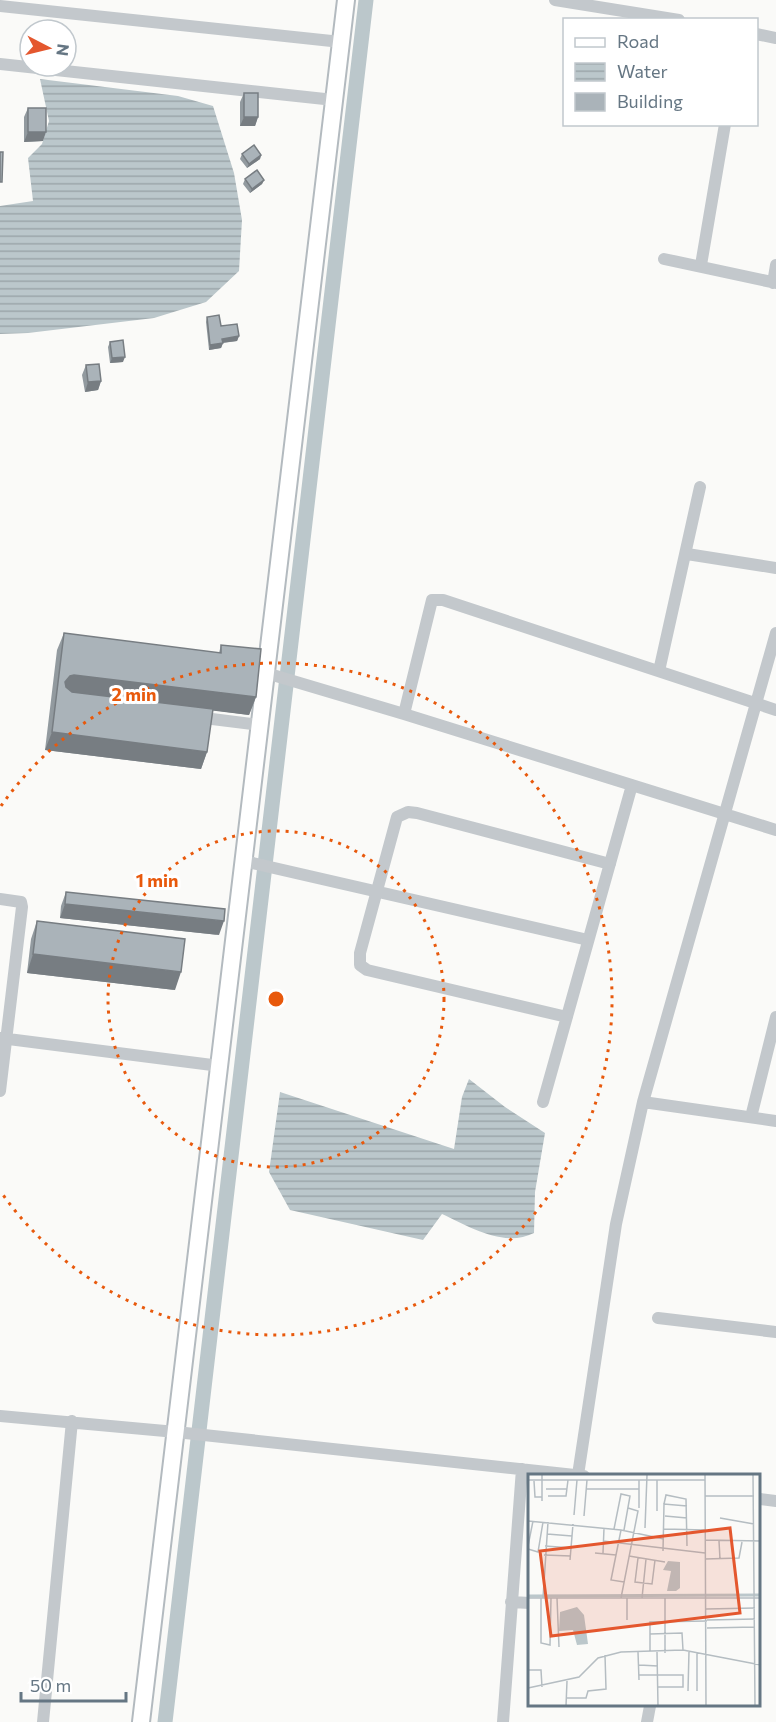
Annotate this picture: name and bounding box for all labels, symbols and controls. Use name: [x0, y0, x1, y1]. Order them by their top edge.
north arrow: [18, 18, 78, 78]
legend: [563, 18, 758, 126]
text: Road: [617, 30, 659, 52]
text: N: [53, 43, 74, 57]
text: Water: [617, 60, 668, 82]
text: Building: [617, 90, 683, 112]
text: 2 min: [112, 683, 156, 705]
text: 1 min: [136, 869, 178, 891]
centre of rings: [266, 989, 286, 1009]
inset map: [528, 1474, 761, 1707]
scale bar: [21, 1665, 126, 1703]
text: 50 m: [30, 1674, 71, 1696]

